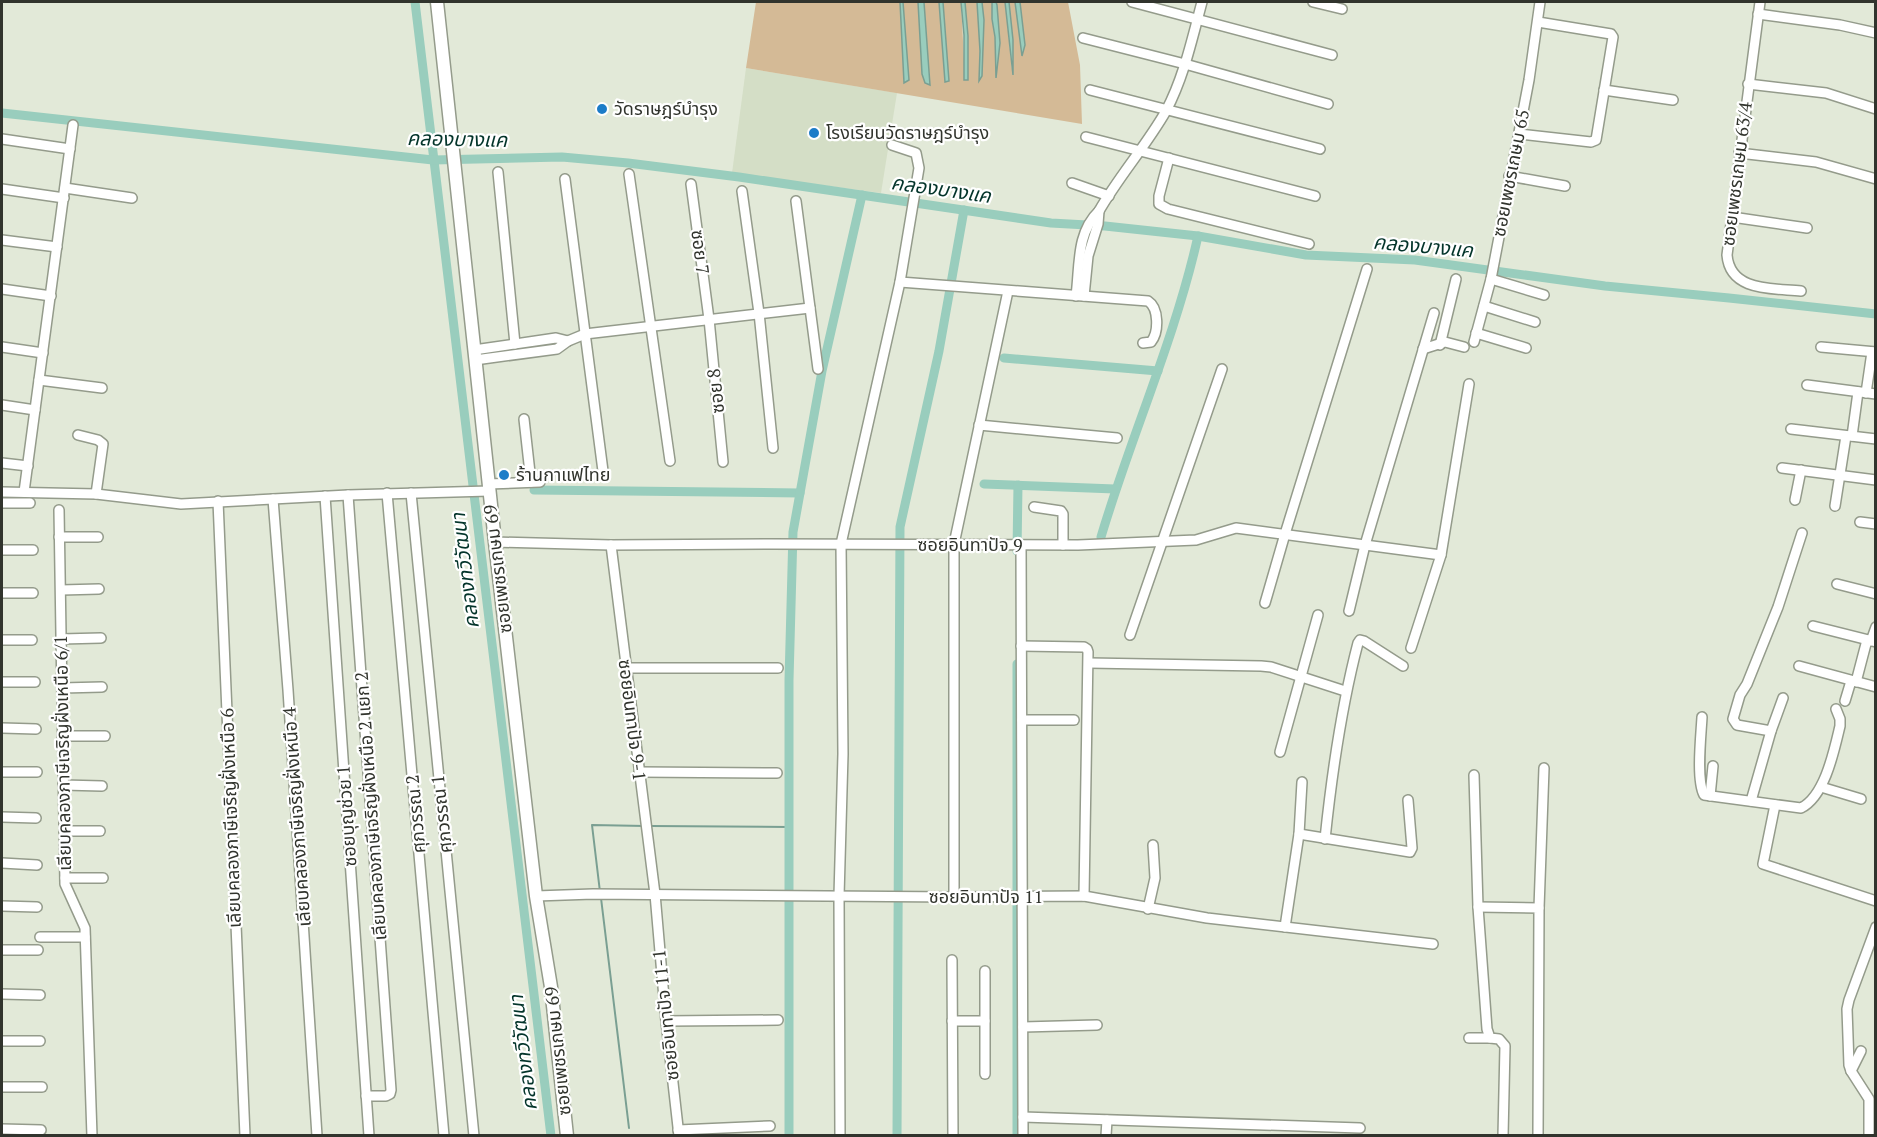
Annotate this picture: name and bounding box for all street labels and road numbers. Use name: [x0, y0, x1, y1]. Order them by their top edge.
street label: ซอยเพชรเกษม 63/4: [1715, 100, 1757, 247]
street label: ซอยเพชรเกษม 65: [1486, 107, 1534, 239]
street label: ซอย 7: [686, 228, 716, 276]
street label: ซอย 8: [701, 367, 729, 415]
street label: ซอยเพชรเกษม 69: [477, 503, 517, 635]
street label: ซอยอินทาปัจ 9: [917, 532, 1023, 556]
street label: เลียบคลองภาษีเจริญฝั่งเหนือ 6/1: [48, 635, 76, 871]
street label: ซอยอินทาปัจ 9-1: [614, 658, 652, 782]
street label: เลียบคลองภาษีเจริญฝั่งเหนือ 2 แยก 2: [349, 671, 391, 941]
street label: เลียบคลองภาษีเจริญฝั่งเหนือ 4: [276, 706, 316, 928]
street label: เลียบคลองภาษีเจริญฝั่งเหนือ 6: [214, 707, 246, 928]
street label: ซอยบุญช่วย 1: [330, 765, 362, 868]
street label: ศุภวรรณ 2: [400, 774, 430, 854]
street label: ศุภวรรณ 1: [425, 774, 457, 855]
street label: ซอยอินทาปัจ 11: [929, 884, 1043, 908]
street label: ซอยอินทาปัจ 11-1: [646, 948, 684, 1082]
street label: ซอยเพชรเกษม 69: [538, 985, 576, 1117]

